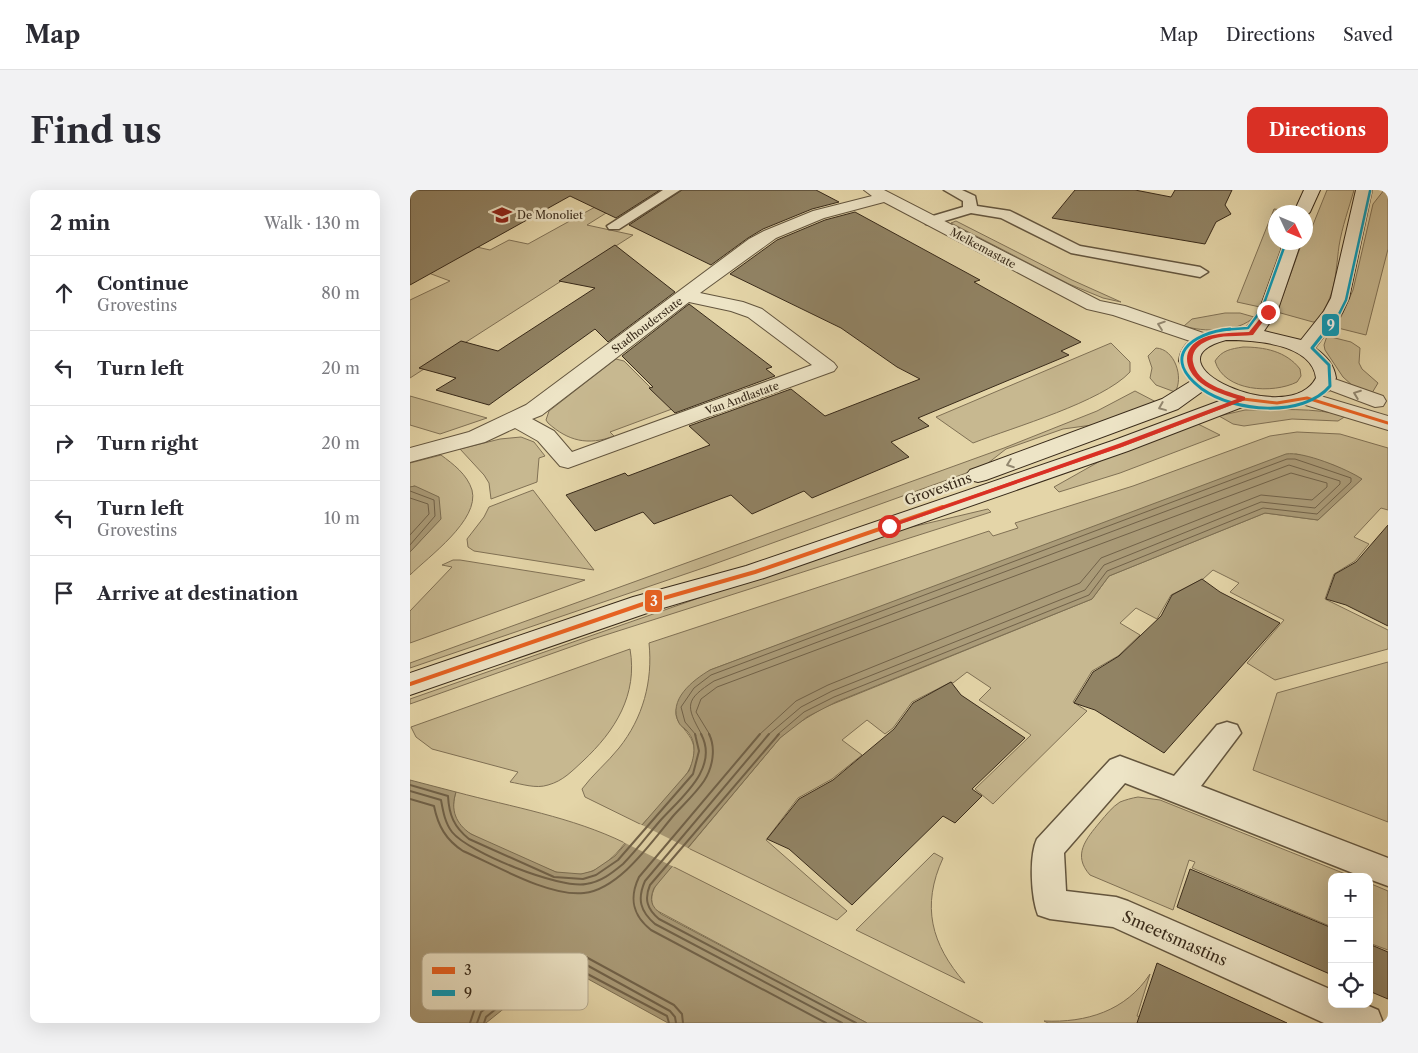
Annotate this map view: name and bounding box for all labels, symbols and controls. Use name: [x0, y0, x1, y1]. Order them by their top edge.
text: Map: [25, 20, 80, 49]
text: Map: [1159, 24, 1198, 46]
text: Directions: [1226, 24, 1315, 46]
text: Saved: [1343, 24, 1393, 46]
button: Directions: [1247, 107, 1388, 153]
text: Find us: [30, 109, 162, 152]
school or university icon: De Monoliet: [491, 204, 513, 226]
north arrow: [1268, 205, 1313, 250]
place label: De Monoliet: [517, 208, 583, 222]
text: 2 min: [50, 210, 110, 235]
text: Walk · 130 m: [264, 213, 360, 233]
street label: Melkemastate: [948, 225, 1018, 271]
text: Continue: [97, 272, 189, 295]
icon: ahead: [50, 279, 78, 307]
text: 80 m: [321, 283, 360, 303]
street label: Stadhouderstate: [609, 294, 685, 356]
text: Grovestins: [97, 295, 177, 315]
route end: [1257, 301, 1280, 324]
line badge: 9: [1321, 313, 1340, 337]
text: 9: [1327, 316, 1335, 334]
one-way arrow: [1157, 321, 1166, 331]
icon: left: [50, 354, 78, 382]
text: Turn left: [97, 357, 184, 380]
text: 20 m: [321, 358, 360, 378]
street label: Van Andlastate: [702, 378, 781, 418]
one-way arrow: [1353, 390, 1362, 400]
one-way arrow: [1158, 401, 1167, 412]
icon: right: [50, 429, 78, 457]
text: Turn right: [97, 432, 198, 455]
text: 20 m: [321, 433, 360, 453]
one-way arrow: [1006, 458, 1014, 468]
street label: Grovestins: [902, 469, 974, 509]
text: Turn left: [97, 497, 184, 520]
icon: left: [50, 504, 78, 532]
text: 10 m: [324, 508, 360, 528]
route start: [878, 515, 901, 538]
text: Grovestins: [97, 520, 177, 540]
icon: arrive: [50, 579, 78, 607]
text: Arrive at destination: [97, 582, 298, 605]
line badge: 3: [644, 589, 663, 613]
text: 3: [650, 592, 658, 610]
map controls: [1328, 873, 1373, 1008]
button: +: [1328, 873, 1373, 918]
street label: Smeetsmastins: [1119, 906, 1231, 970]
button: −: [1328, 918, 1373, 963]
legend: [422, 953, 588, 1010]
text: 3: [464, 961, 472, 979]
button: locate: [1328, 963, 1373, 1008]
text: 9: [464, 984, 472, 1002]

